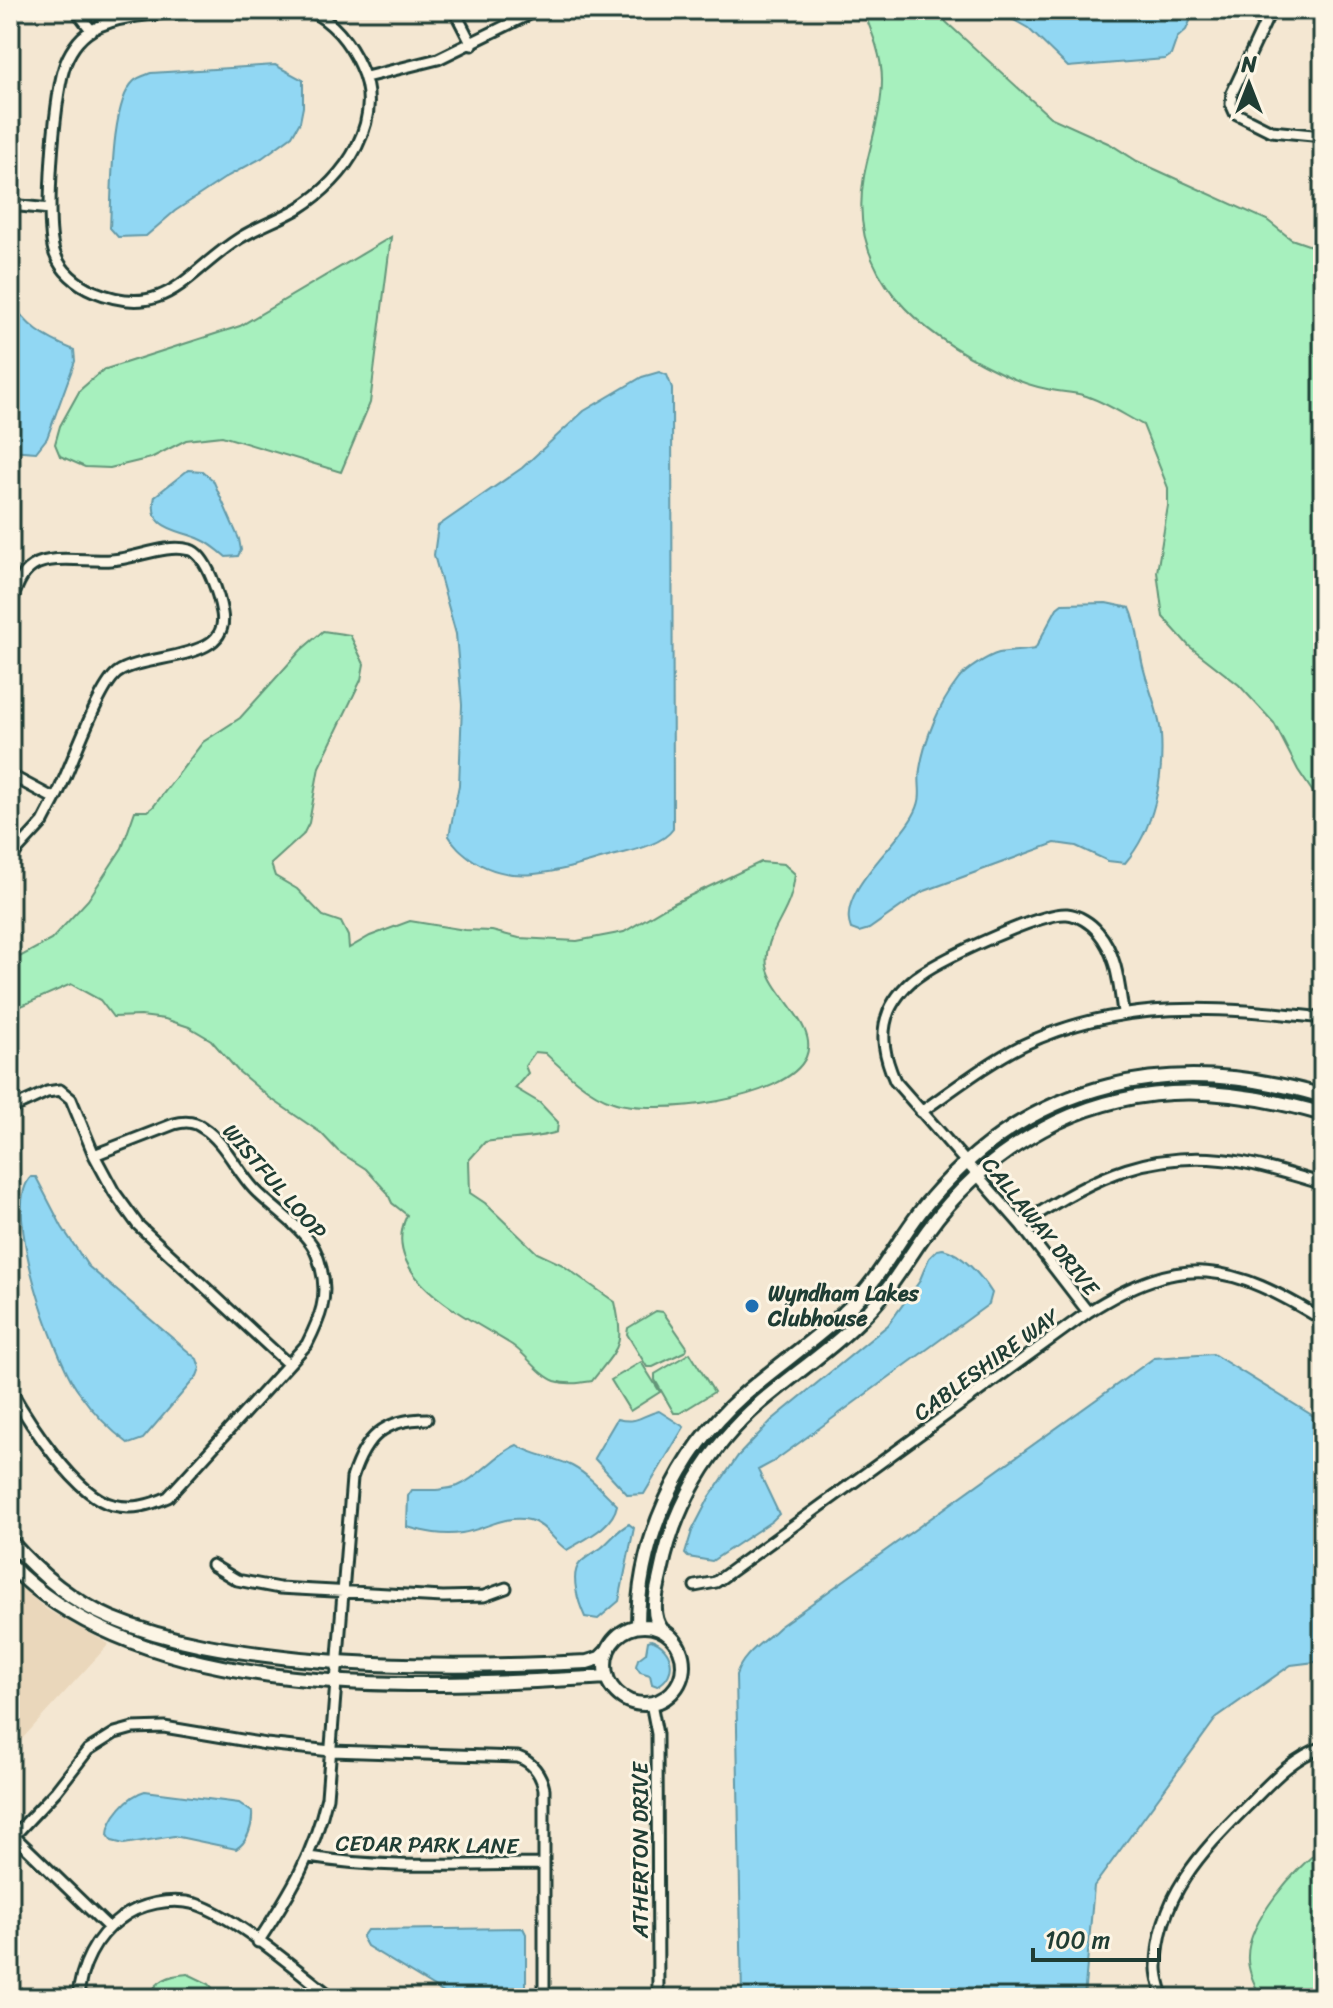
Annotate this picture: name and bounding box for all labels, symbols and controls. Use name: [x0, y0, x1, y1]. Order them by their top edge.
north arrow: [1209, 44, 1289, 124]
text: N: [1240, 45, 1257, 84]
street label: WISTFUL LOOP: [212, 1114, 337, 1249]
street label: CALLAWAY DRIVE: [972, 1148, 1111, 1306]
place label: Wyndham Lakes Clubhouse: [767, 1274, 920, 1338]
marker: Wyndham Lakes Clubhouse: [743, 1297, 761, 1315]
street label: CABLESHIRE WAY: [905, 1297, 1069, 1431]
street label: ATHERTON DRIVE: [621, 1760, 660, 1939]
street label: CEDAR PARK LANE: [335, 1823, 520, 1866]
scale bar: [1033, 1912, 1159, 1962]
text: 100 m: [1045, 1919, 1110, 1961]

